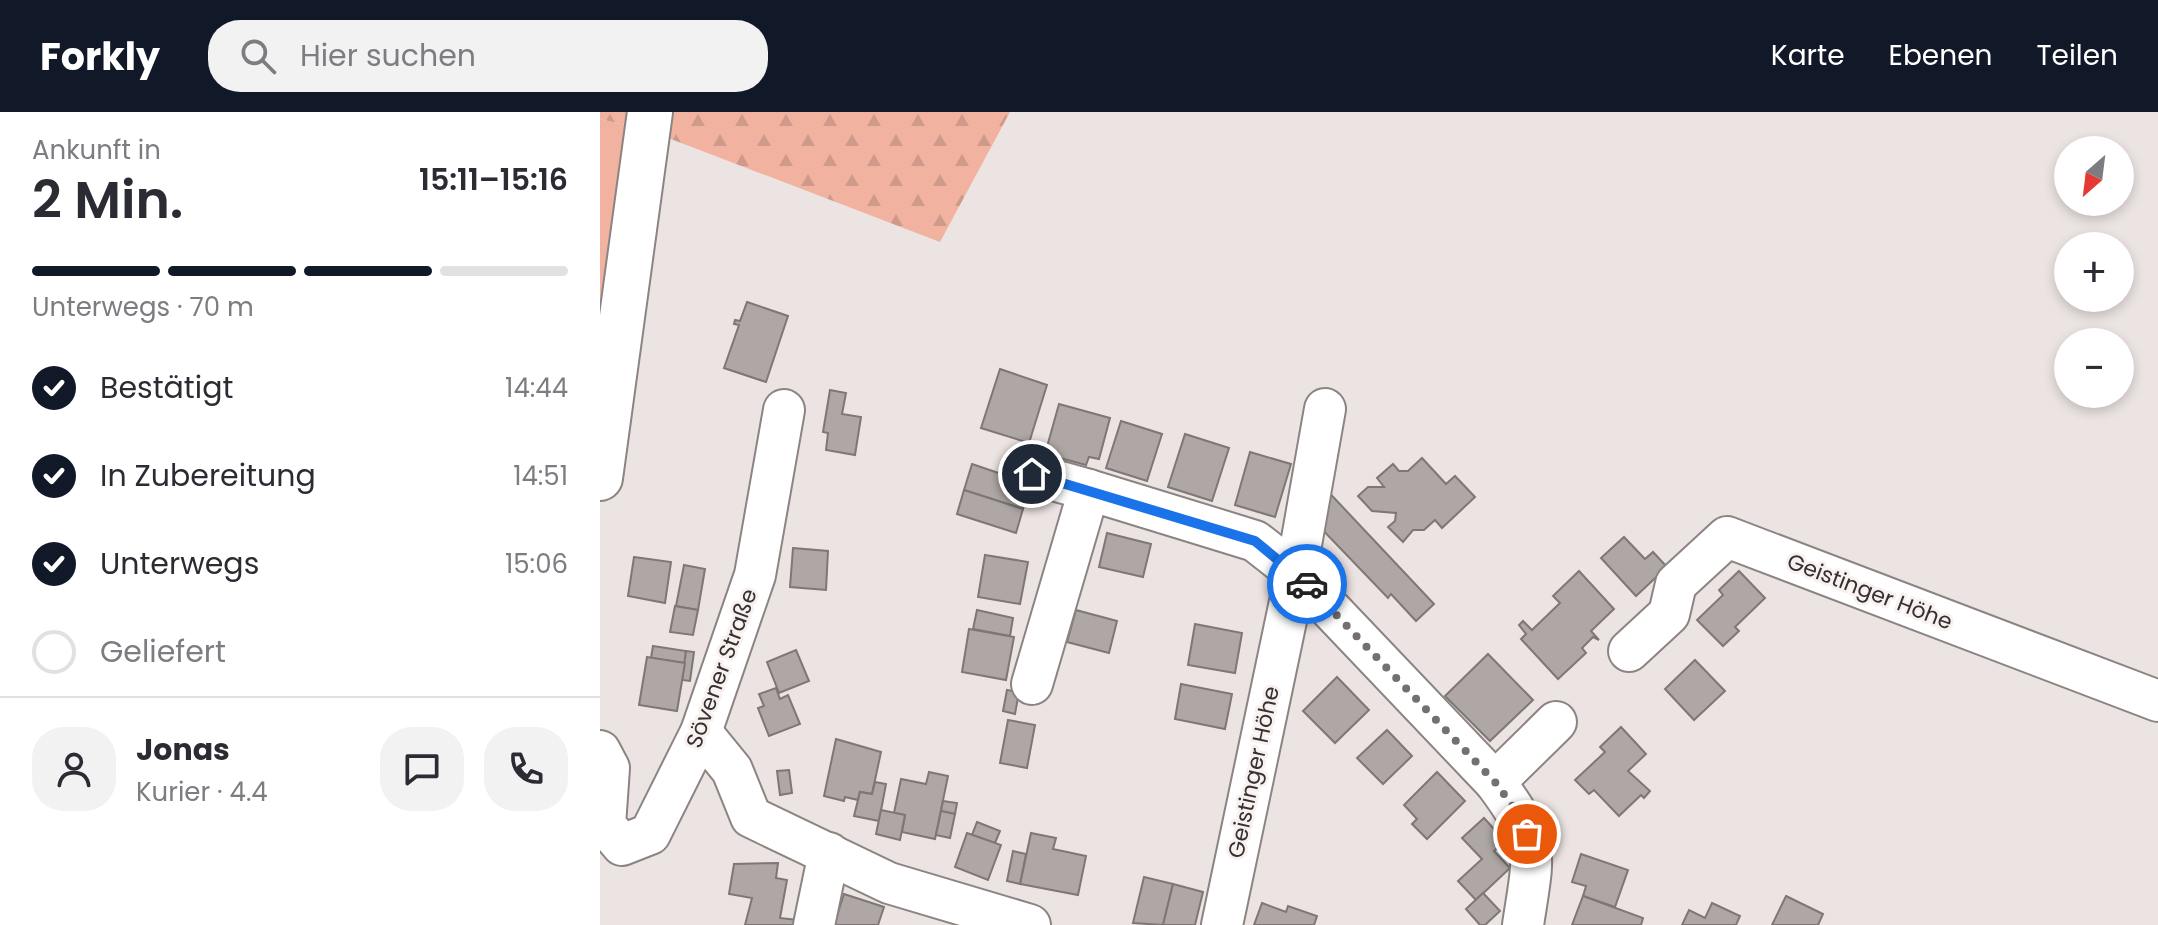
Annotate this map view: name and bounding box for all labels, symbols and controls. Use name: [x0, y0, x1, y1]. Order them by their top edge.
search box: [208, 20, 768, 92]
text: Forkly: [40, 30, 160, 83]
icon: search: [236, 34, 280, 78]
text: Hier suchen: [300, 34, 476, 77]
text: Karte: [1771, 36, 1845, 75]
text: Ebenen: [1889, 36, 1992, 75]
text: Teilen: [2036, 36, 2118, 75]
text: Ankunft in: [32, 132, 161, 168]
north arrow: [2054, 136, 2134, 216]
map controls: [2054, 136, 2134, 408]
text: 15:11–15:16: [419, 158, 568, 201]
text: 2 Min.: [32, 163, 183, 236]
button: +: [2054, 232, 2134, 312]
text: Unterwegs · 70 m: [32, 289, 254, 325]
button: −: [2054, 328, 2134, 408]
icon: check: [32, 366, 76, 410]
text: Bestätigt: [100, 366, 233, 409]
text: 14:44: [505, 370, 568, 406]
pin: [998, 440, 1066, 508]
icon: home: [1010, 452, 1054, 496]
icon: check: [32, 454, 76, 498]
text: In Zubereitung: [100, 454, 316, 497]
text: 14:51: [513, 458, 568, 494]
icon: check: [32, 542, 76, 586]
text: Unterwegs: [100, 542, 259, 585]
courier: [1267, 544, 1347, 624]
text: 15:06: [505, 546, 568, 582]
street label: Geistinger Höhe: [1783, 546, 1957, 637]
icon: car: [1285, 562, 1329, 606]
street label: Sövener Straße: [678, 584, 765, 752]
text: Geliefert: [100, 630, 226, 673]
street label: Geistinger Höhe: [1220, 683, 1287, 861]
button: person: [32, 727, 116, 811]
button: chat: [380, 727, 464, 811]
button: phone: [484, 727, 568, 811]
text: Jonas: [136, 728, 230, 771]
text: Kurier · 4.4: [136, 774, 268, 810]
pin: [1493, 800, 1561, 868]
icon: bag: [1505, 812, 1549, 856]

